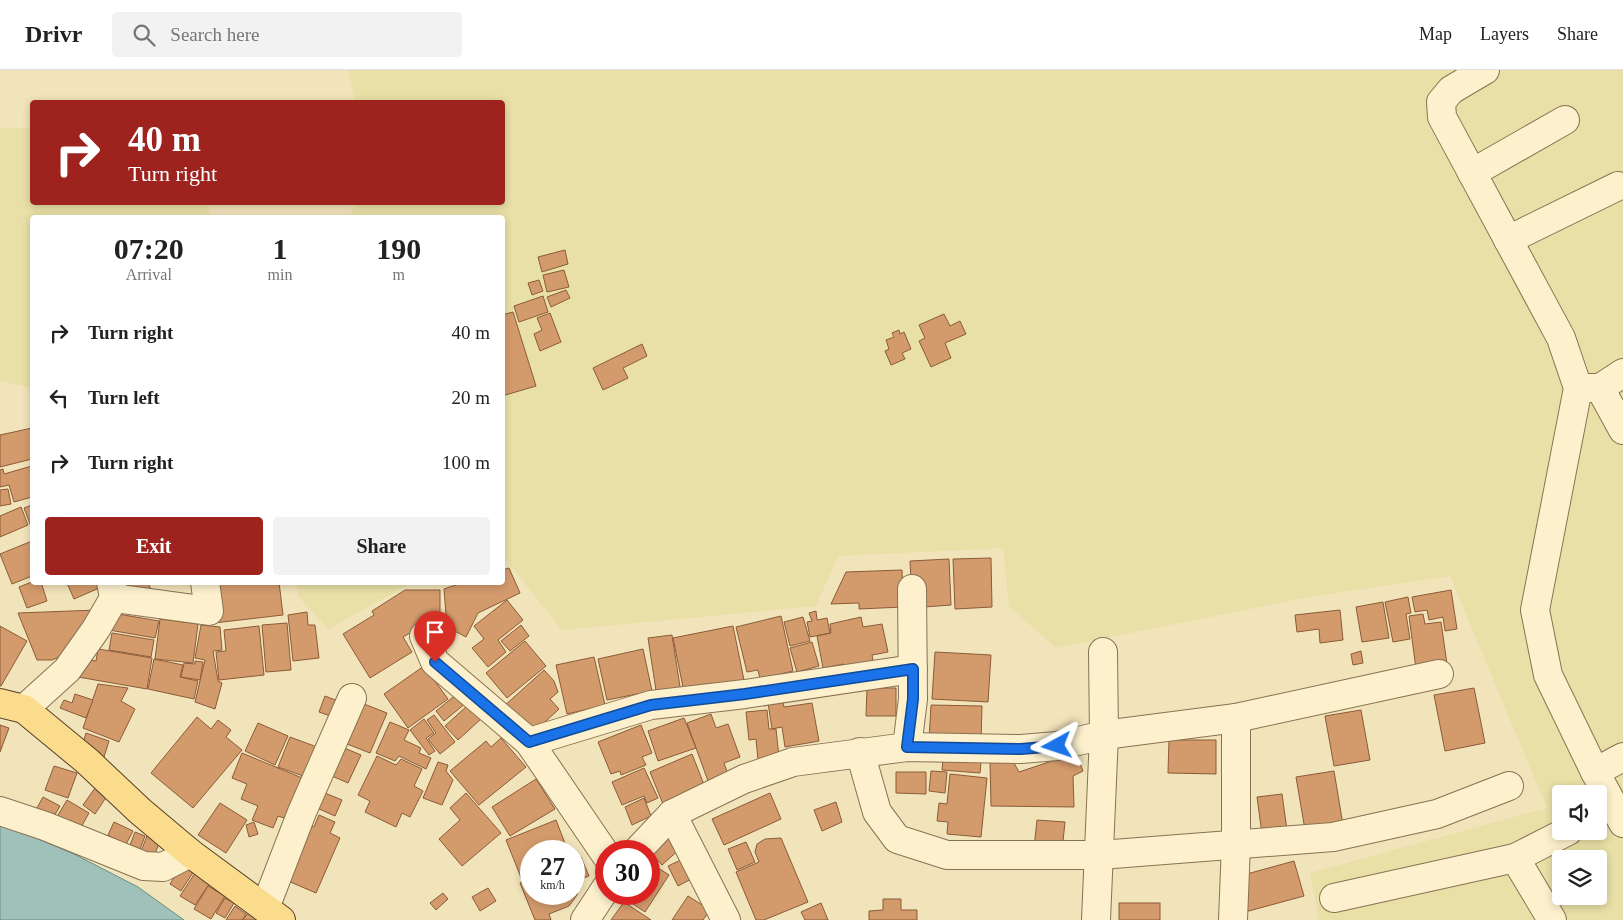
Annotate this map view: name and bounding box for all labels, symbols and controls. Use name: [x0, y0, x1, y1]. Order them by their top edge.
search box: [112, 12, 462, 57]
text: Drivr: [25, 21, 82, 47]
icon: search: [130, 21, 158, 49]
text: Search here: [170, 24, 259, 45]
text: Map: [1419, 24, 1452, 44]
text: Layers: [1480, 24, 1529, 44]
text: Share: [1557, 24, 1598, 44]
icon: right: [45, 120, 110, 185]
text: 40 m: [128, 120, 201, 159]
text: Turn right: [128, 161, 217, 186]
text: 07:20: [114, 232, 184, 265]
text: 1: [272, 232, 287, 265]
text: 190: [376, 232, 421, 265]
text: Arrival: [126, 266, 172, 283]
text: min: [268, 266, 292, 283]
text: m: [392, 266, 405, 283]
icon: right: [45, 319, 73, 347]
text: Turn right: [88, 322, 173, 343]
text: 40 m: [451, 322, 490, 343]
icon: left: [45, 384, 73, 412]
text: Turn left: [88, 387, 160, 408]
text: 20 m: [451, 387, 490, 408]
icon: right: [45, 449, 73, 477]
text: Turn right: [88, 452, 173, 473]
text: 100 m: [442, 452, 490, 473]
button: Exit: [45, 517, 263, 575]
button: Share: [273, 517, 490, 575]
pin: [414, 611, 456, 662]
icon: arrive: [421, 618, 449, 646]
position arrow: [1030, 719, 1082, 771]
map controls: [1552, 785, 1607, 905]
button: sound: [1552, 785, 1607, 840]
speed limit sign: 30: [595, 840, 660, 905]
button: layers: [1552, 850, 1607, 905]
text: 27: [540, 853, 565, 880]
text: km/h: [540, 878, 565, 892]

